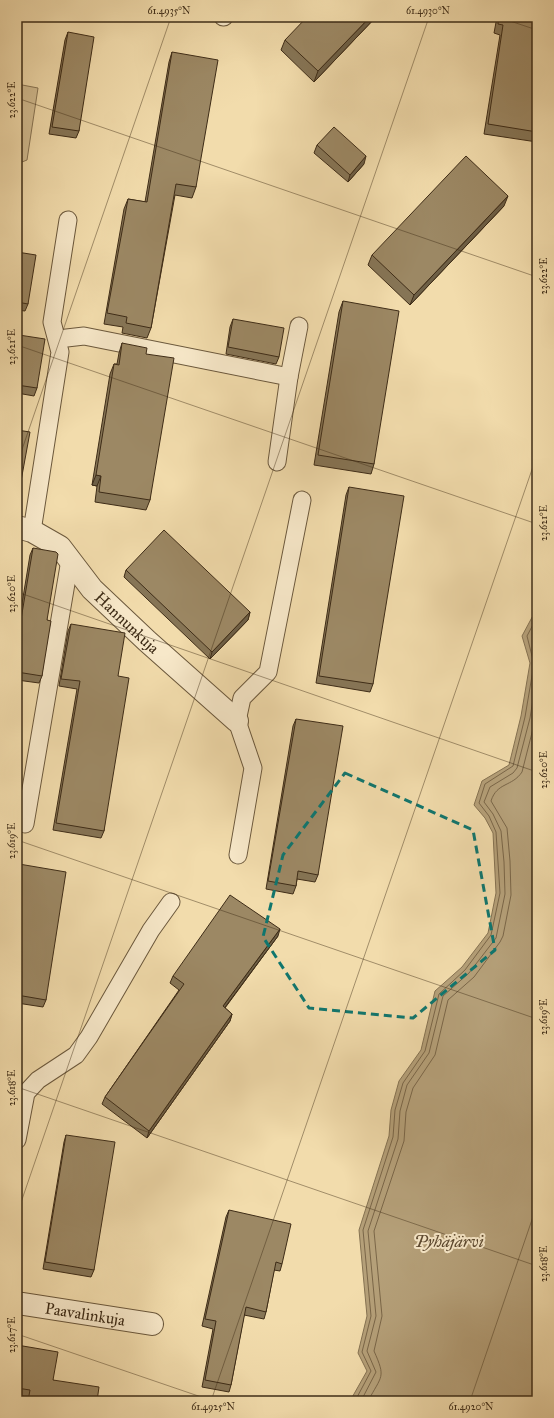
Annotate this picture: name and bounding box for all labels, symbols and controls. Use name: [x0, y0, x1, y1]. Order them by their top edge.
text: 61.4935°N: [148, 5, 191, 17]
text: 61.4930°N: [406, 5, 451, 17]
text: 23.622°E: [6, 82, 18, 118]
text: 23.622°E: [538, 258, 550, 294]
text: 23.621°E: [6, 329, 18, 365]
text: 23.621°E: [538, 505, 550, 541]
text: 23.620°E: [6, 575, 18, 613]
street label: Hannunkuja: [91, 588, 163, 658]
text: 23.620°E: [538, 751, 550, 789]
text: 23.619°E: [6, 823, 18, 859]
text: 23.619°E: [538, 999, 550, 1035]
text: 23.618°E: [6, 1070, 18, 1106]
water label: Pyhäjärvi: [414, 1231, 484, 1252]
text: 23.618°E: [538, 1246, 550, 1282]
street label: Paavalinkuja: [44, 1299, 127, 1330]
text: 23.617°E: [6, 1317, 18, 1353]
text: 61.4925°N: [191, 1401, 235, 1413]
text: 61.4920°N: [449, 1401, 494, 1413]

